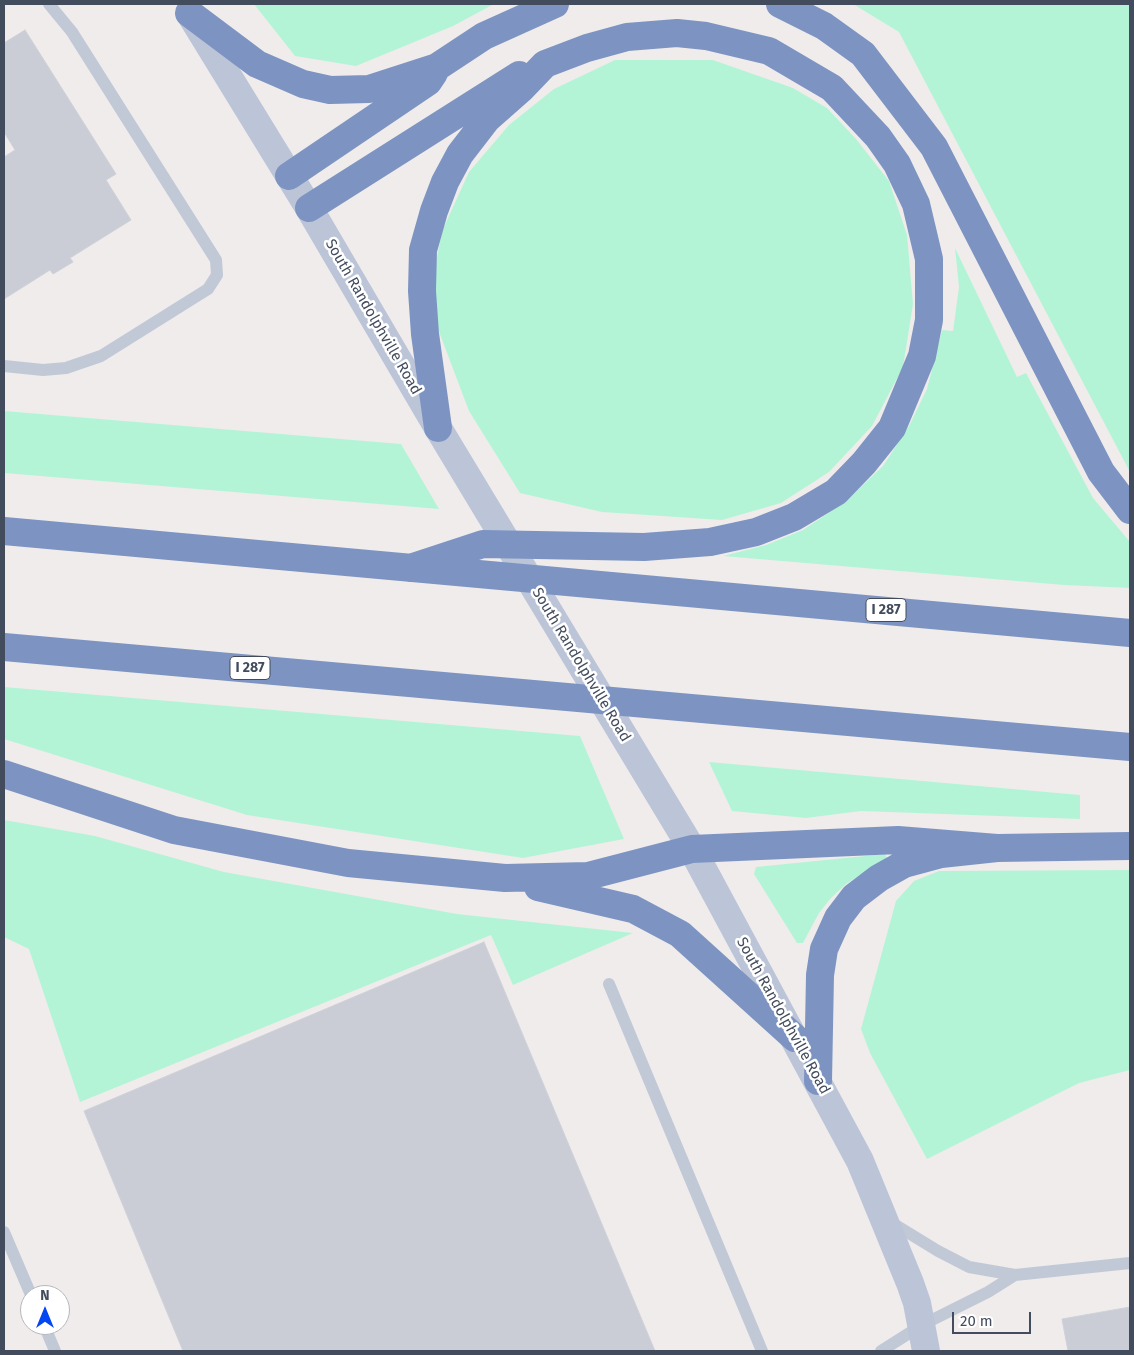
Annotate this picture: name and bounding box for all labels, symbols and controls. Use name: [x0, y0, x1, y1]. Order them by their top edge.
street label: South Randolphville Road: [321, 236, 425, 398]
street label: South Randolphville Road: [528, 585, 634, 745]
road number: I 287: [866, 598, 906, 622]
road number: I 287: [230, 656, 270, 680]
street label: South Randolphville Road: [732, 934, 834, 1098]
north arrow: [20, 1285, 70, 1335]
text: N: [40, 1287, 50, 1304]
scale bar: [954, 1302, 1033, 1334]
text: 20 m: [960, 1312, 993, 1330]

